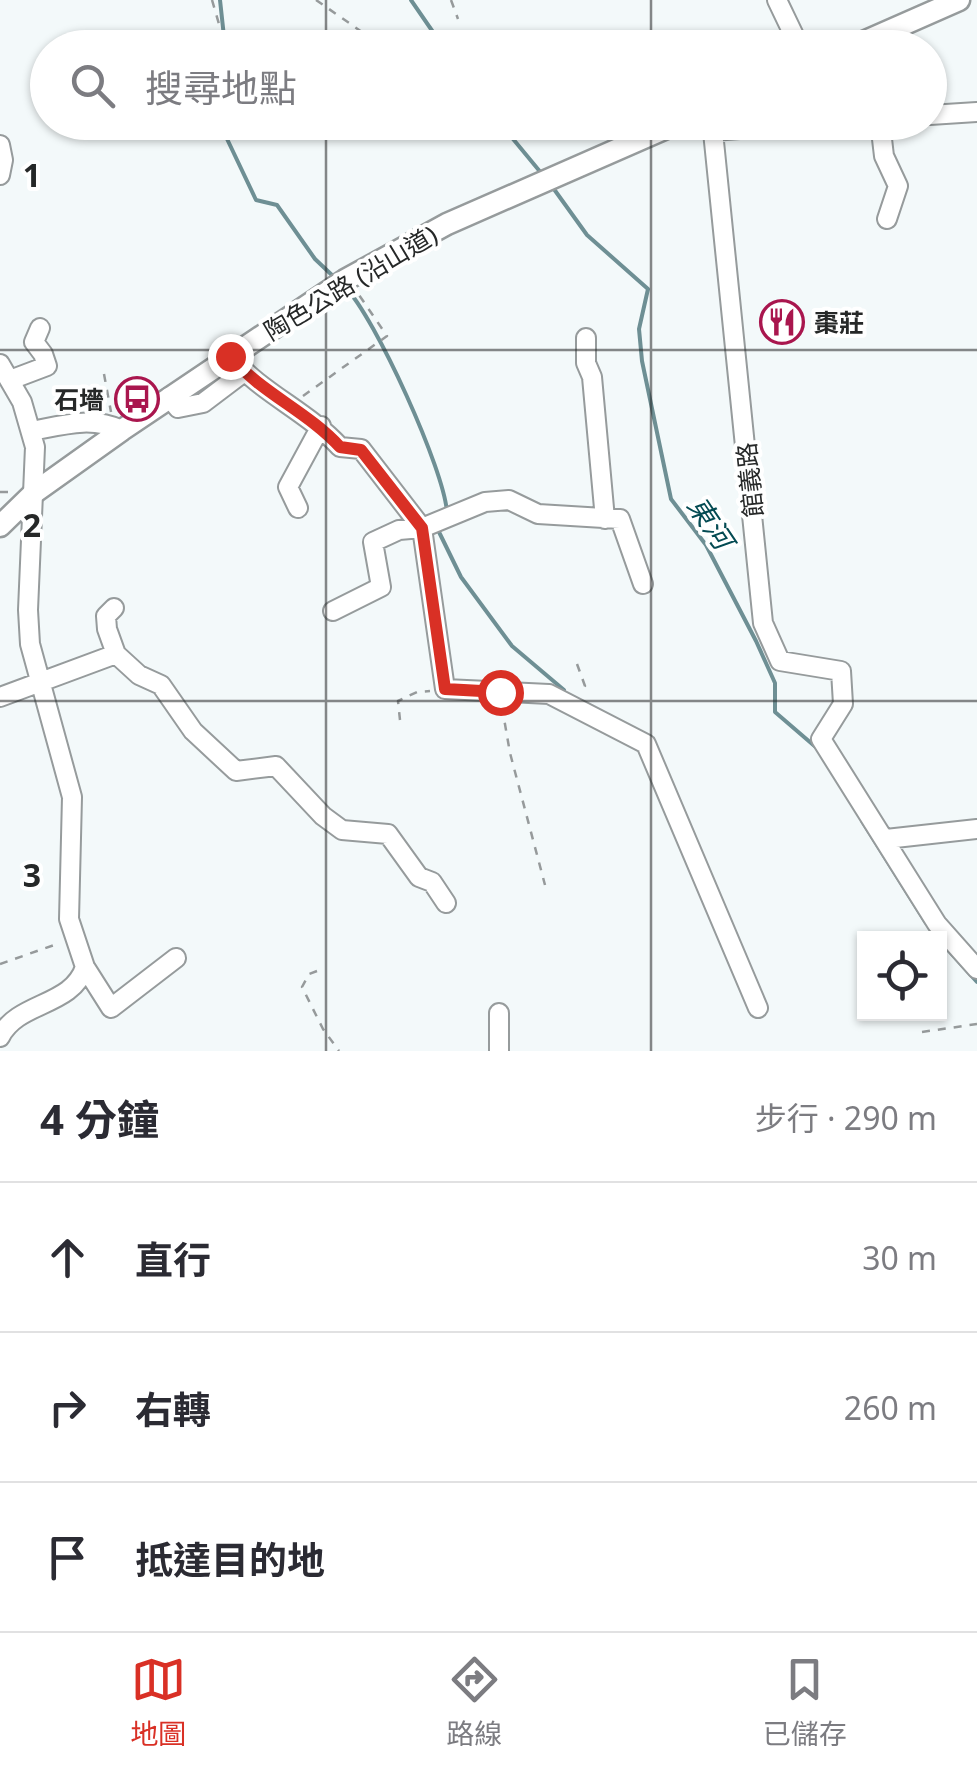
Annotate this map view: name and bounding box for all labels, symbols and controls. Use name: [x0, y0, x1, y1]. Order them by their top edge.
search box: [30, 30, 947, 140]
icon: search: [65, 58, 120, 113]
text: 搜尋地點: [145, 61, 297, 113]
text: 1: [23, 153, 41, 196]
street label: 陶色公路 (沿山道): [257, 217, 443, 347]
restaurant icon: 棗莊: [759, 299, 805, 345]
place label: 棗莊: [814, 305, 864, 339]
route end: [208, 334, 254, 380]
bus stop icon: 石墻: [114, 376, 160, 422]
place label: 石墻: [54, 382, 104, 416]
street label: 館義路: [728, 441, 770, 519]
water label: 東河: [680, 488, 745, 560]
text: 2: [23, 503, 41, 546]
route start: [478, 670, 524, 716]
text: 3: [23, 853, 41, 896]
map controls: [857, 931, 947, 1021]
button: locate: [857, 931, 947, 1021]
text: 4 分鐘: [40, 1090, 159, 1147]
text: 步行 · 290 m: [755, 1096, 937, 1139]
icon: ahead: [40, 1230, 95, 1285]
text: 直行: [135, 1233, 211, 1285]
text: 30 m: [862, 1236, 937, 1279]
icon: right: [40, 1380, 95, 1435]
text: 右轉: [135, 1383, 211, 1435]
text: 260 m: [844, 1386, 937, 1429]
icon: arrive: [40, 1530, 95, 1585]
text: 抵達目的地: [135, 1533, 325, 1585]
tab: 地圖: [130, 1652, 186, 1752]
tab: 路線: [446, 1652, 503, 1752]
tab: 已儲存: [763, 1652, 847, 1752]

